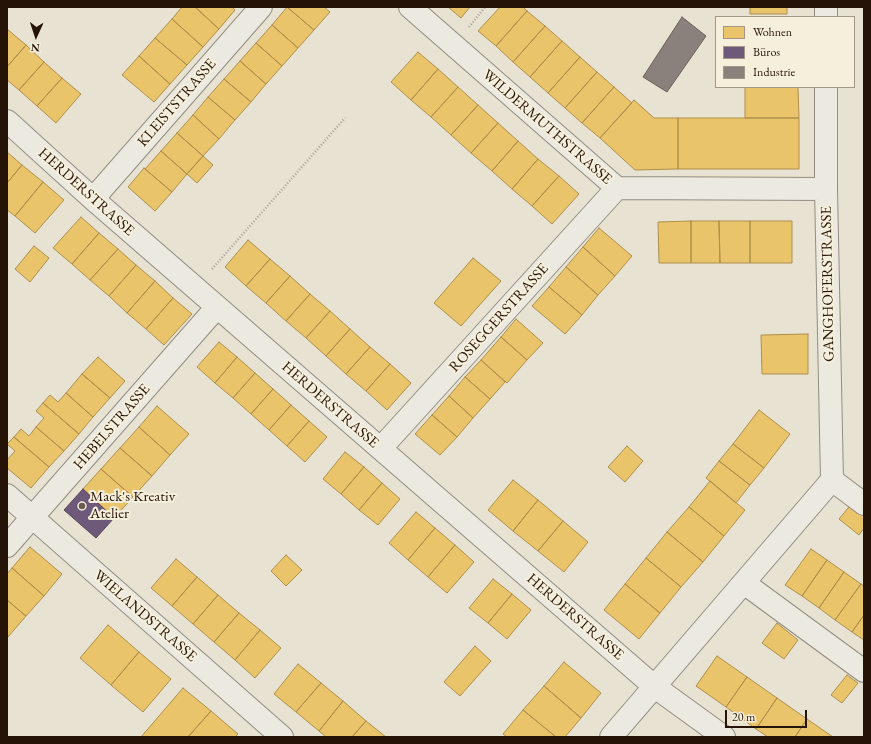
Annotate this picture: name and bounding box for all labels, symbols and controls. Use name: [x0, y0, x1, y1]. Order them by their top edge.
north arrow: [16, 16, 56, 56]
legend: [715, 16, 855, 88]
text: Wohnen: [753, 24, 792, 40]
text: N: [31, 41, 40, 55]
text: Büros: [753, 44, 780, 60]
street label: KLEISTSTRASSE: [134, 55, 220, 151]
text: Industrie: [753, 64, 795, 80]
street label: WILDERMUTHSTRASSE: [478, 66, 616, 188]
street label: HERDERSTRASSE: [34, 144, 138, 240]
street label: GANGHOFERSTRASSE: [818, 206, 838, 362]
street label: ROSEGGERSTRASSE: [446, 260, 552, 376]
street label: HERDERSTRASSE: [278, 358, 382, 452]
street label: HEBELSTRASSE: [70, 380, 154, 474]
place label: Mack's Kreativ Atelier: [90, 488, 175, 523]
marker: Mack's Kreativ Atelier: [77, 501, 87, 511]
street label: WIELANDSTRASSE: [90, 566, 200, 666]
street label: HERDERSTRASSE: [523, 570, 627, 664]
scale bar: [727, 702, 809, 728]
text: 20 m: [732, 709, 755, 725]

